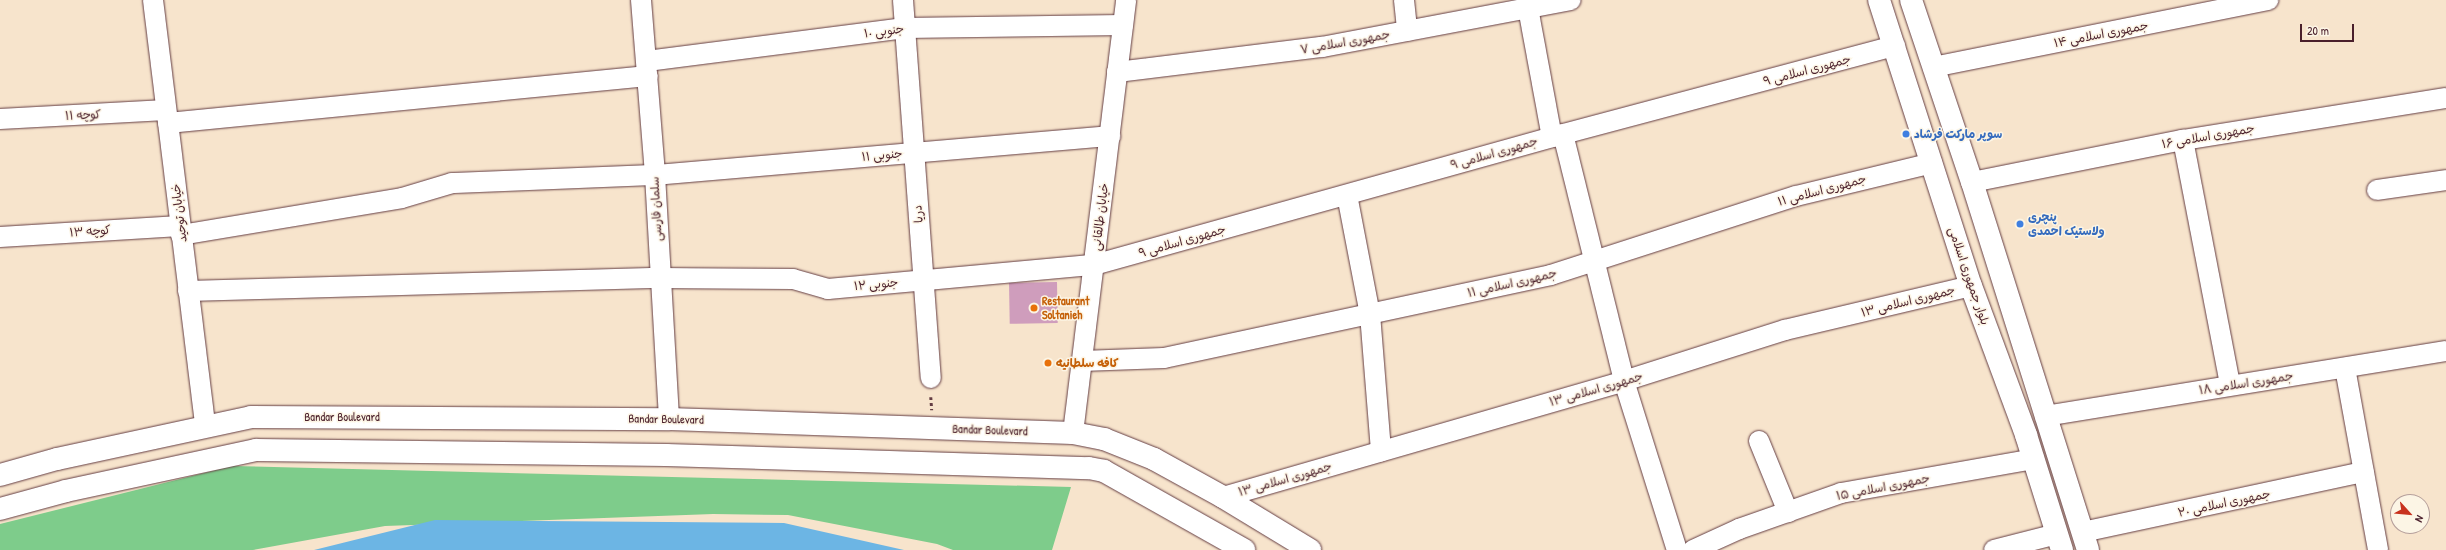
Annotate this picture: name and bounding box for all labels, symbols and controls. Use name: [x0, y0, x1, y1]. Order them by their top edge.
scale bar: [2302, 16, 2356, 42]
street label: جمهوری اسلامی ۱۴: [2053, 18, 2149, 50]
street label: ۱۰ جنوبی: [863, 21, 905, 41]
text: 20 m: [2307, 22, 2329, 39]
street label: جمهوری اسلامی ۷: [1299, 27, 1391, 57]
street label: جمهوری اسلامی ۹: [1762, 51, 1852, 89]
street label: کوچه ۱۱: [65, 107, 101, 123]
street label: جمهوری اسلامی ۱۶: [2160, 121, 2256, 151]
place label: سوپر مارکت فرشاد: [1914, 127, 2002, 141]
marker: سوپر مارکت فرشاد: [1901, 129, 1911, 139]
street label: جمهوری اسلامی ۹: [1449, 134, 1539, 172]
street label: ۱۱ جنوبی: [861, 146, 903, 164]
street label: جمهوری اسلامی ۱۱: [1776, 171, 1868, 209]
street label: سلمان فارسی: [647, 176, 665, 242]
street label: خیابان طالقانی: [1089, 182, 1111, 252]
street label: خیابان توحید: [168, 183, 190, 243]
street label: دریا: [910, 205, 926, 223]
place label: پنچری ولاستیک احمدی: [2028, 210, 2105, 238]
marker: پنچری ولاستیک احمدی: [2015, 219, 2025, 229]
street label: کوچه ۱۳: [69, 222, 111, 240]
street label: جمهوری اسلامی ۹: [1137, 222, 1227, 260]
street label: بلوار جمهوری اسلامی: [1945, 225, 1993, 327]
street label: جمهوری اسلامی ۱۱: [1466, 266, 1558, 300]
street label: ۱۲ جنوبی: [853, 275, 899, 293]
street label: جمهوری اسلامی ۱۳: [1859, 282, 1957, 320]
place label: Restaurant Soltanieh: [1042, 294, 1089, 322]
marker: Restaurant Soltanieh: [1029, 303, 1039, 313]
place label: کافه سلطانیه: [1056, 356, 1118, 370]
marker: کافه سلطانیه: [1043, 358, 1053, 368]
street label: جمهوری اسلامی ۱۸: [2198, 368, 2294, 398]
street label: جمهوری اسلامی ۱۳: [1548, 369, 1644, 409]
street label: Bandar Boulevard: [304, 410, 380, 424]
street label: Bandar Boulevard: [628, 411, 704, 427]
street label: Bandar Boulevard: [952, 421, 1028, 439]
street label: جمهوری اسلامی ۱۳: [1237, 459, 1333, 499]
street label: جمهوری اسلامی ۱۵: [1835, 471, 1931, 503]
street label: جمهوری اسلامی ۲۰: [2176, 486, 2272, 520]
north arrow: [2390, 494, 2430, 534]
text: N: [2412, 513, 2427, 525]

